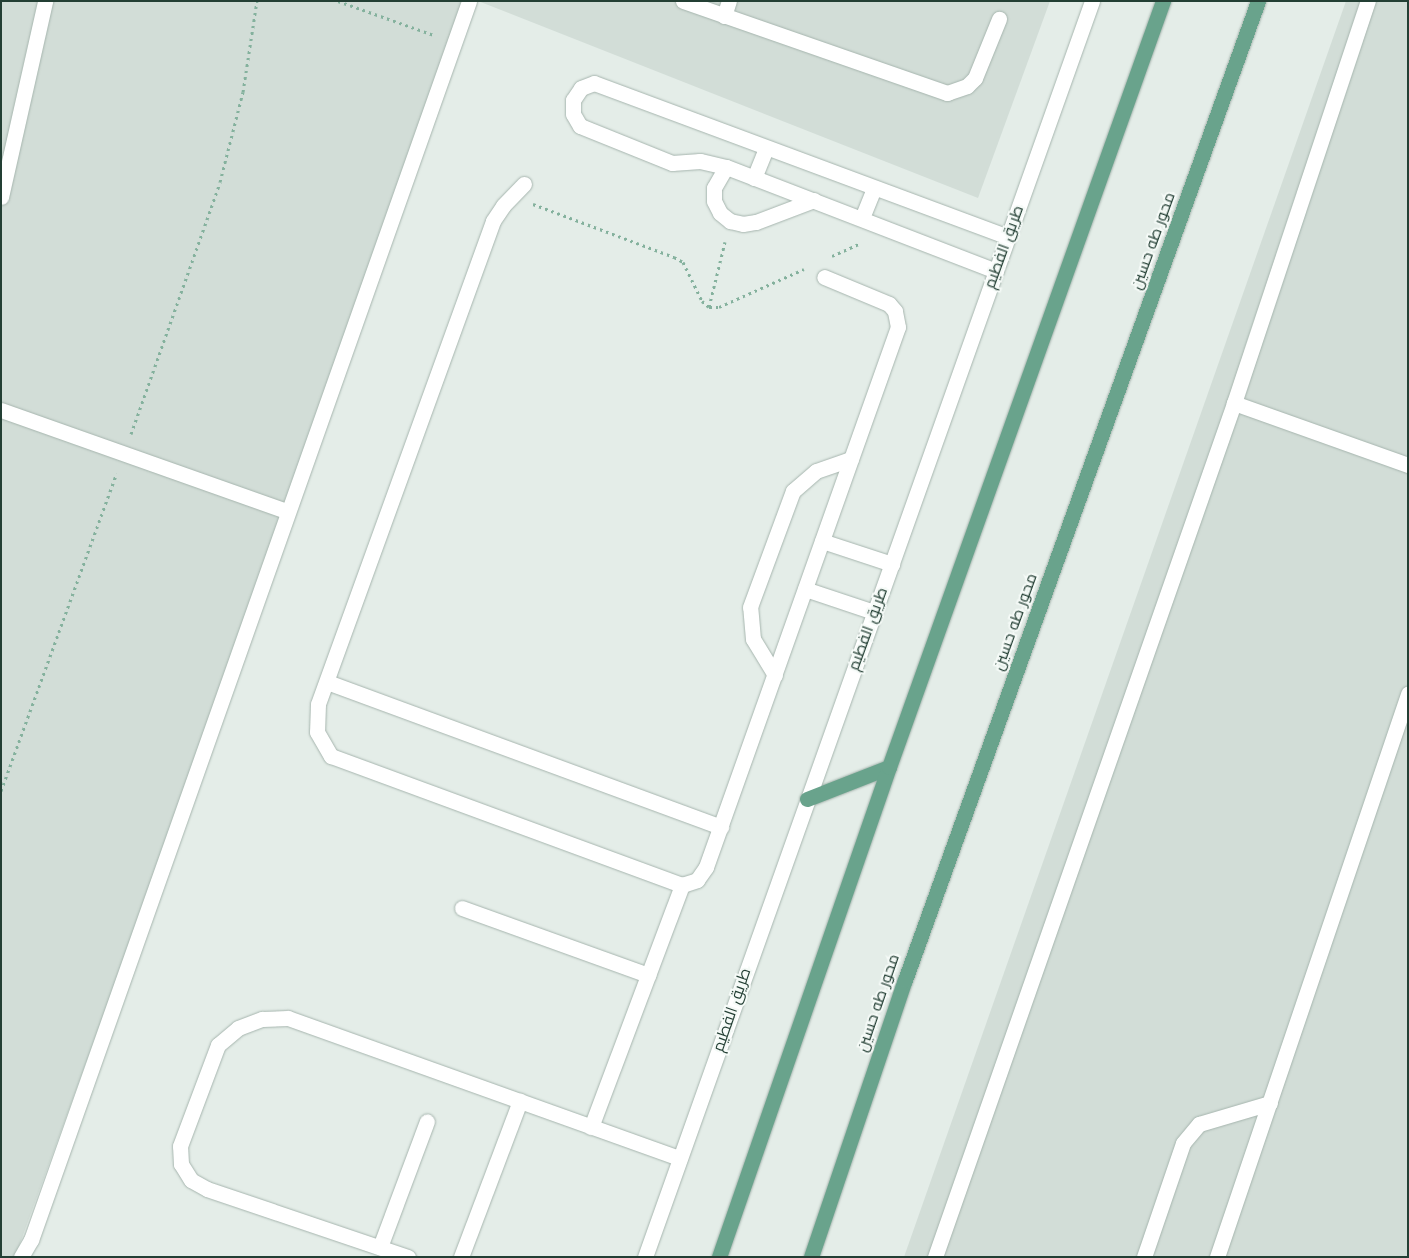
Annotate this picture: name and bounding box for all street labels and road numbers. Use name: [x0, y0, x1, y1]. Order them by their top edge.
street label: محور طه حسين: [1127, 190, 1179, 292]
street label: طريق الفطيم: [980, 203, 1028, 291]
street label: محور طه حسين: [989, 571, 1041, 673]
street label: طريق الفطيم: [844, 585, 892, 673]
street label: محور طه حسين: [852, 952, 904, 1054]
street label: طريق الفطيم: [709, 966, 755, 1054]

